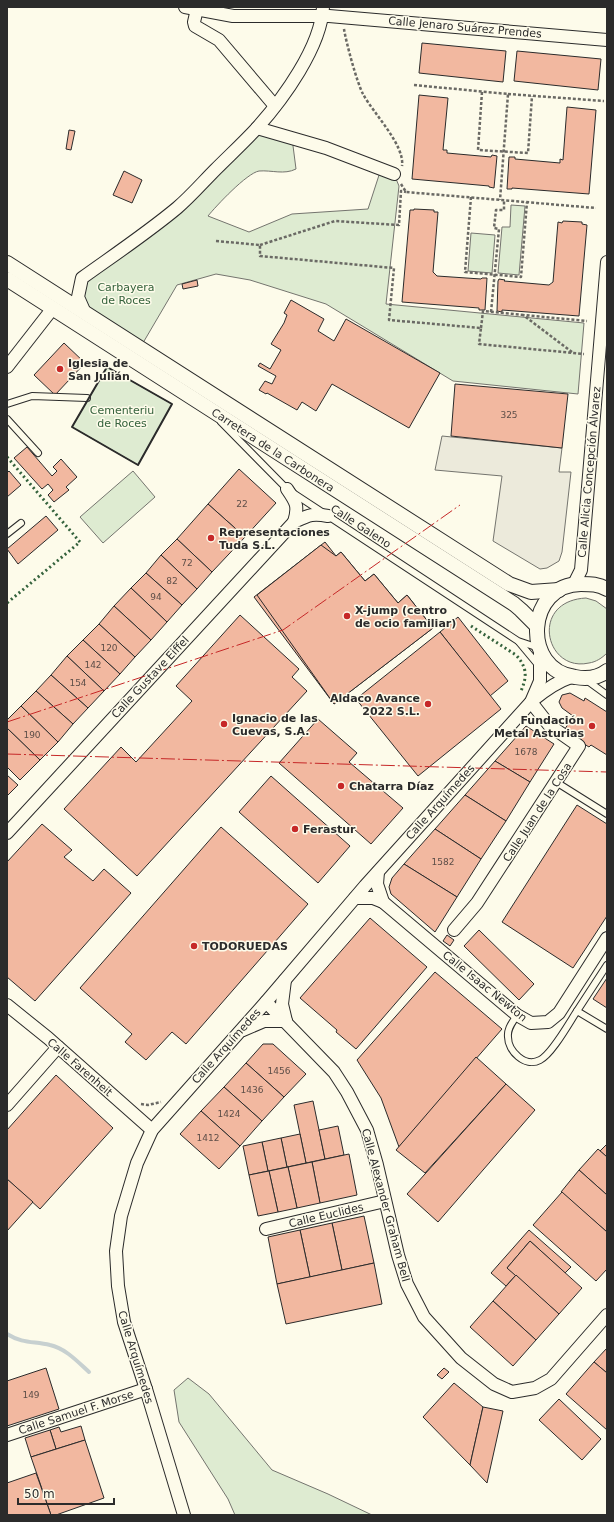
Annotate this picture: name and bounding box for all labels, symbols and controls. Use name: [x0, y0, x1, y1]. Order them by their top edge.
street label: Calle Jenaro Suárez Prendes: [388, 14, 542, 41]
park label: Carbayera de Roces: [97, 281, 155, 307]
place label: Iglesia de San Julián: [68, 357, 130, 383]
marker: Iglesia de San Julián: [55, 364, 65, 374]
street label: Calle Alicia Concepción Álvarez: [576, 386, 603, 558]
park label: Cementeriu de Roces: [90, 404, 154, 430]
street label: Carretera de la Carbonera: [209, 406, 337, 495]
house number: 325: [500, 410, 518, 420]
house number: 22: [236, 499, 248, 509]
street label: Calle Galeno: [328, 502, 394, 551]
place label: Representaciones Tuda S.L.: [219, 526, 330, 552]
marker: Representaciones Tuda S.L.: [206, 533, 216, 543]
house number: 72: [181, 558, 193, 568]
house number: 82: [166, 576, 178, 586]
house number: 94: [150, 592, 162, 602]
place label: X-jump (centro de ocio familiar): [355, 604, 456, 630]
marker: X-jump (centro de ocio familiar): [342, 611, 352, 621]
street label: Calle Gustave Eiffel: [109, 634, 192, 721]
house number: 120: [100, 643, 118, 653]
house number: 142: [84, 660, 102, 670]
house number: 154: [69, 678, 87, 688]
place label: Aldaco Avance 2022 S.L.: [330, 692, 420, 718]
marker: Aldaco Avance 2022 S.L.: [423, 699, 433, 709]
place label: Ignacio de las Cuevas, S.A.: [232, 712, 318, 738]
place label: Fundación Metal Asturias: [494, 714, 584, 740]
marker: Ignacio de las Cuevas, S.A.: [219, 719, 229, 729]
marker: Fundación Metal Asturias: [587, 721, 597, 731]
house number: 190: [23, 730, 41, 740]
house number: 1678: [515, 747, 538, 757]
street label: Calle Juan de la Cosa: [500, 760, 574, 864]
street label: Calle Arquímedes: [403, 762, 478, 843]
place label: Chatarra Díaz: [349, 780, 434, 793]
marker: Chatarra Díaz: [336, 781, 346, 791]
place label: Ferastur: [303, 823, 356, 836]
marker: Ferastur: [290, 824, 300, 834]
house number: 1582: [432, 857, 454, 867]
place label: TODORUEDAS: [202, 940, 288, 953]
marker: TODORUEDAS: [189, 941, 199, 951]
street label: Calle Isaac Newton: [440, 948, 530, 1024]
street label: Calle Arquímedes: [189, 1006, 264, 1087]
street label: Calle Farenheit: [44, 1036, 115, 1100]
house number: 1456: [268, 1066, 291, 1076]
house number: 1436: [241, 1085, 264, 1095]
house number: 1424: [218, 1109, 241, 1119]
street label: Calle Alexander Graham Bell: [359, 1127, 412, 1283]
house number: 1412: [197, 1133, 219, 1143]
street label: Calle Euclides: [287, 1201, 365, 1230]
street label: Calle Arquímedes: [115, 1309, 156, 1405]
street label: Calle Samuel F. Morse: [17, 1388, 136, 1437]
house number: 149: [22, 1390, 40, 1400]
scale bar: [18, 1480, 114, 1506]
text: 50 m: [24, 1487, 55, 1501]

